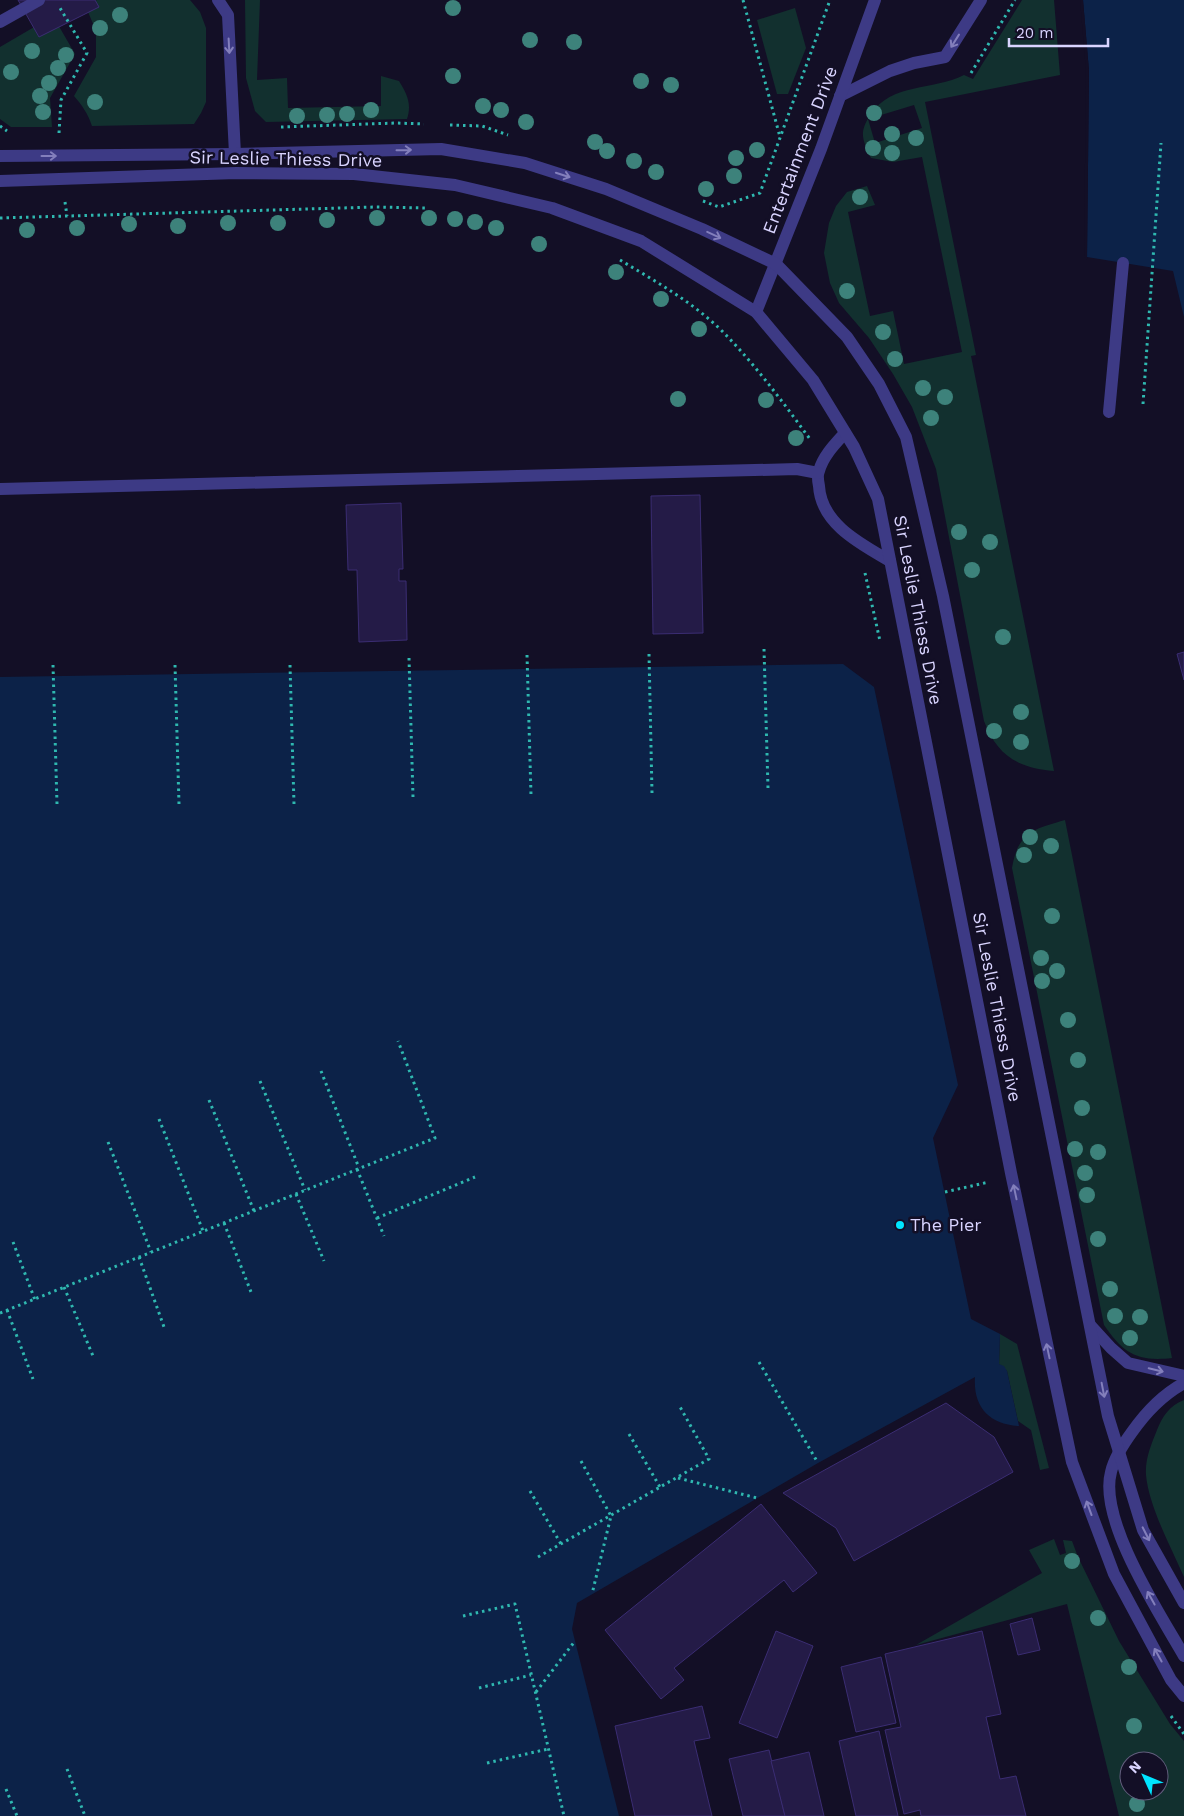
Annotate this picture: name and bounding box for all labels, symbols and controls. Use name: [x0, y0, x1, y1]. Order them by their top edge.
scale bar: [1009, 15, 1108, 47]
text: 20 m: [1016, 24, 1054, 42]
one-way arrow: [950, 34, 960, 48]
one-way arrow: [225, 38, 234, 54]
street label: Entertainment Drive: [758, 63, 841, 237]
one-way arrow: [395, 145, 411, 155]
street label: Sir Leslie Thiess Drive: [189, 146, 383, 171]
one-way arrow: [40, 151, 56, 161]
one-way arrow: [555, 171, 571, 180]
one-way arrow: [706, 231, 721, 241]
street label: Sir Leslie Thiess Drive: [890, 513, 947, 706]
street label: Sir Leslie Thiess Drive: [969, 910, 1026, 1103]
one-way arrow: [1010, 1185, 1020, 1201]
place label: The Pier: [910, 1214, 982, 1235]
marker: The Pier: [894, 1219, 906, 1231]
one-way arrow: [1043, 1344, 1053, 1360]
one-way arrow: [1148, 1366, 1164, 1375]
one-way arrow: [1098, 1381, 1108, 1397]
one-way arrow: [1084, 1501, 1093, 1516]
one-way arrow: [1142, 1526, 1151, 1541]
one-way arrow: [1146, 1592, 1156, 1606]
one-way arrow: [1153, 1648, 1162, 1663]
north arrow: [1119, 1751, 1169, 1801]
text: N: [1125, 1758, 1144, 1776]

